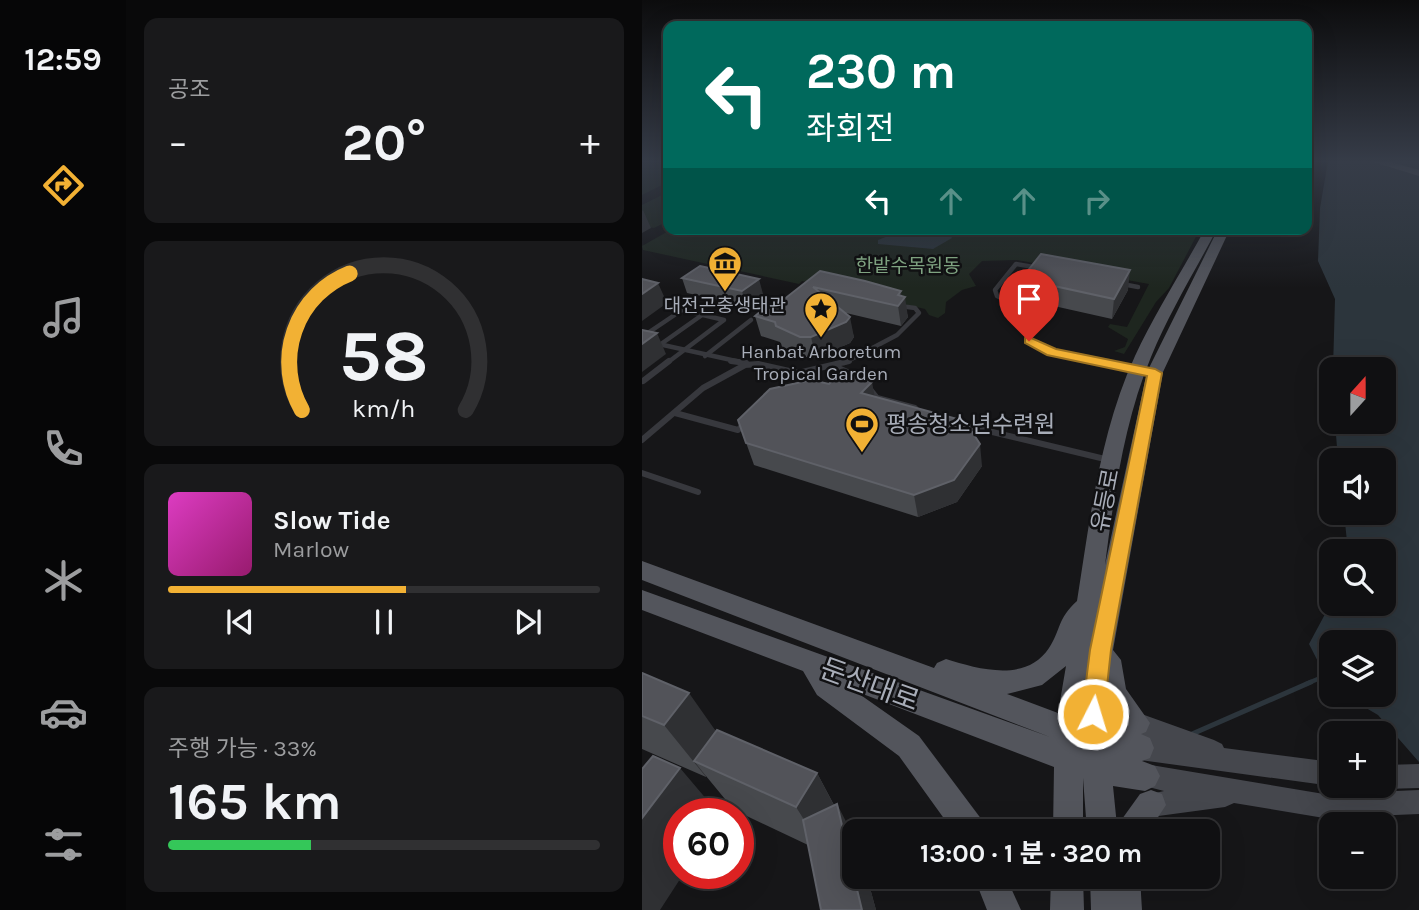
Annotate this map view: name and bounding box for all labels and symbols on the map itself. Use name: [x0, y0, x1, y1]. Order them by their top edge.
museum icon: 대전곤충생태관: [706, 244, 744, 293]
park label: 한밭수목원동: [856, 255, 960, 277]
pin: [999, 269, 1059, 341]
place icon: Hanbat Arboretum Tropical Garden: [802, 290, 840, 339]
place label: 대전곤충생태관: [664, 295, 786, 317]
place label: Hanbat Arboretum Tropical Garden: [741, 341, 901, 385]
north arrow: [1319, 357, 1396, 434]
sports icon: 평송청소년수련원: [843, 405, 881, 454]
place label: 평송청소년수련원: [886, 411, 1055, 438]
street label: 유등로: [1086, 466, 1125, 534]
street label: 둔산대로: [816, 651, 924, 718]
position arrow: [1056, 677, 1130, 751]
speed limit sign: 60: [663, 798, 754, 889]

